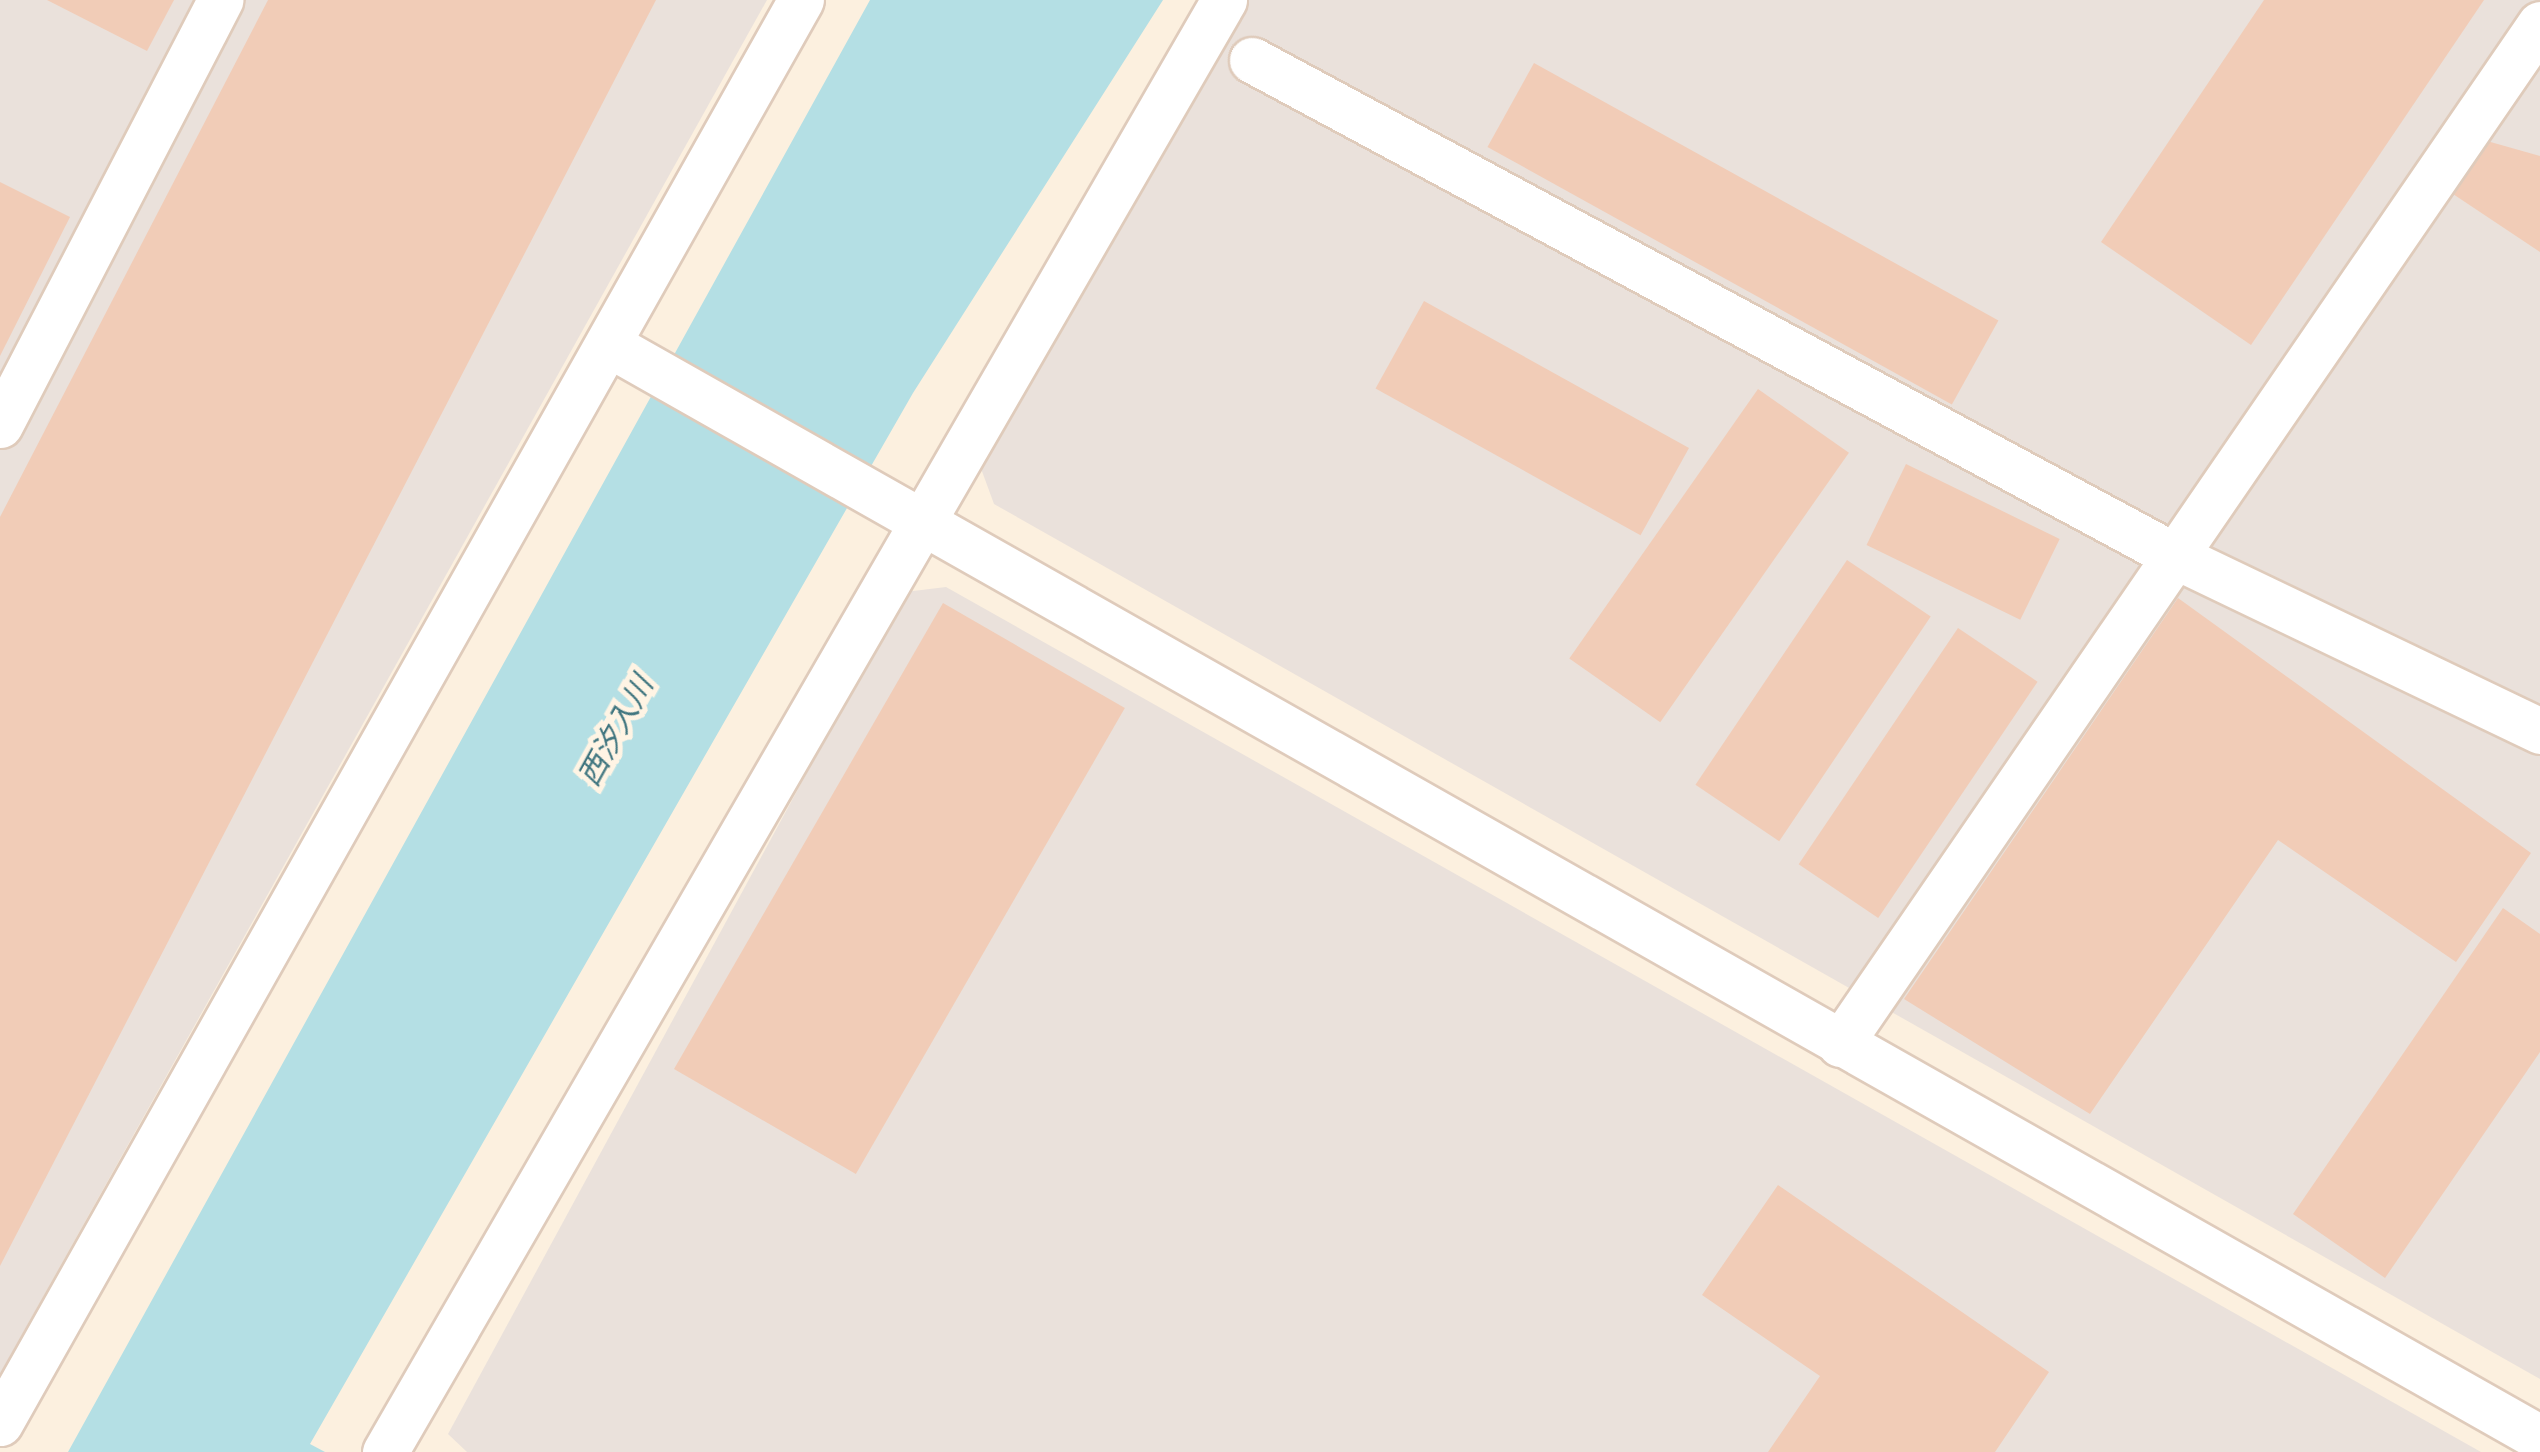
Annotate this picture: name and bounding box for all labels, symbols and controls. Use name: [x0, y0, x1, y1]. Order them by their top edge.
water label: 西汐入川: [571, 670, 661, 792]

